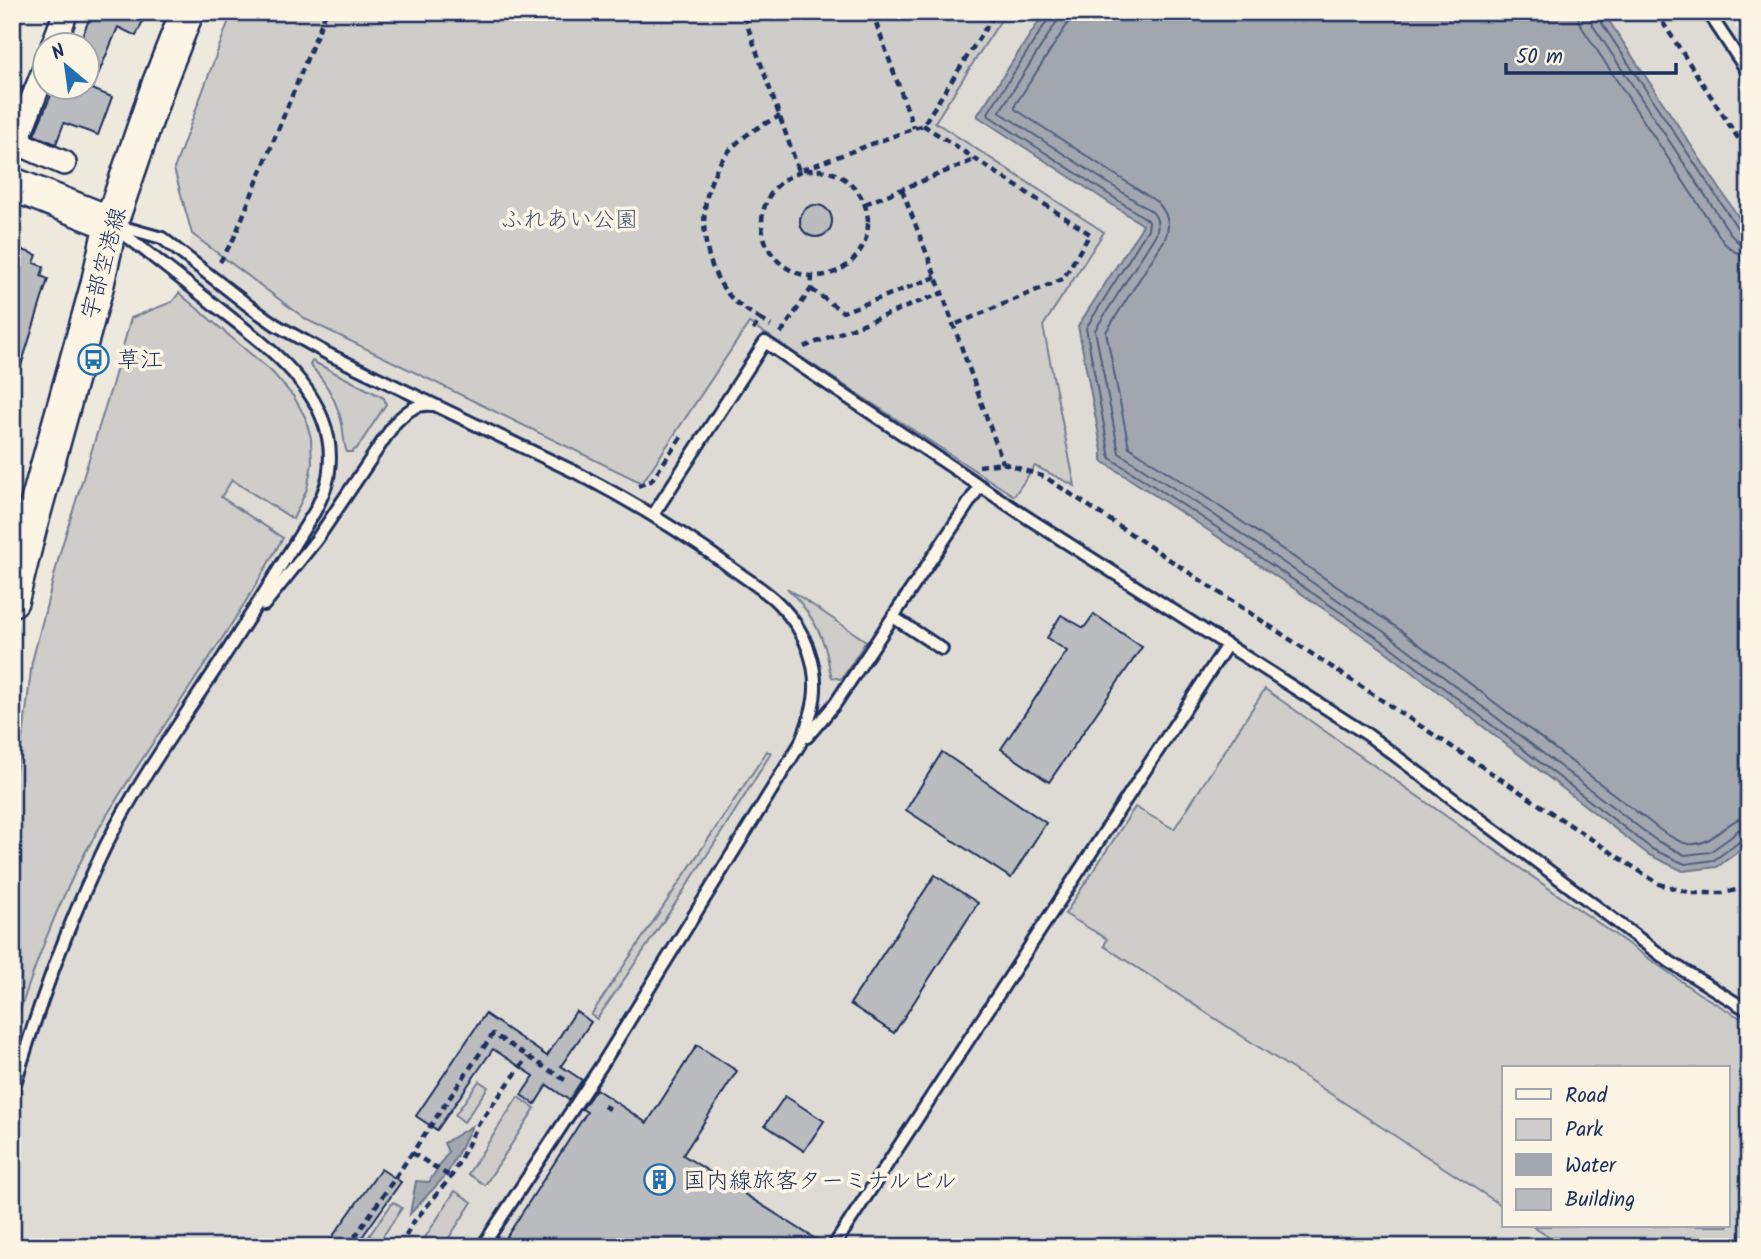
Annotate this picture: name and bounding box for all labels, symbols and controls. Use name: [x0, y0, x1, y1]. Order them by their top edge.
north arrow: [32, 32, 102, 102]
scale bar: [1506, 32, 1675, 76]
text: N: [46, 37, 71, 69]
text: 50 m: [1516, 41, 1563, 74]
street label: 宇部空港線: [73, 203, 137, 324]
park label: ふれあい公園: [500, 203, 638, 239]
bus stop icon: 草江: [77, 342, 111, 376]
place label: 草江: [117, 343, 163, 379]
legend: [1502, 1066, 1730, 1228]
text: Road: [1565, 1080, 1608, 1113]
text: Park: [1565, 1114, 1603, 1147]
text: Water: [1565, 1150, 1617, 1183]
building icon: 国内線旅客ターミナルビル: [643, 1163, 677, 1197]
place label: 国内線旅客ターミナルビル: [683, 1164, 957, 1200]
text: Building: [1565, 1184, 1635, 1217]

